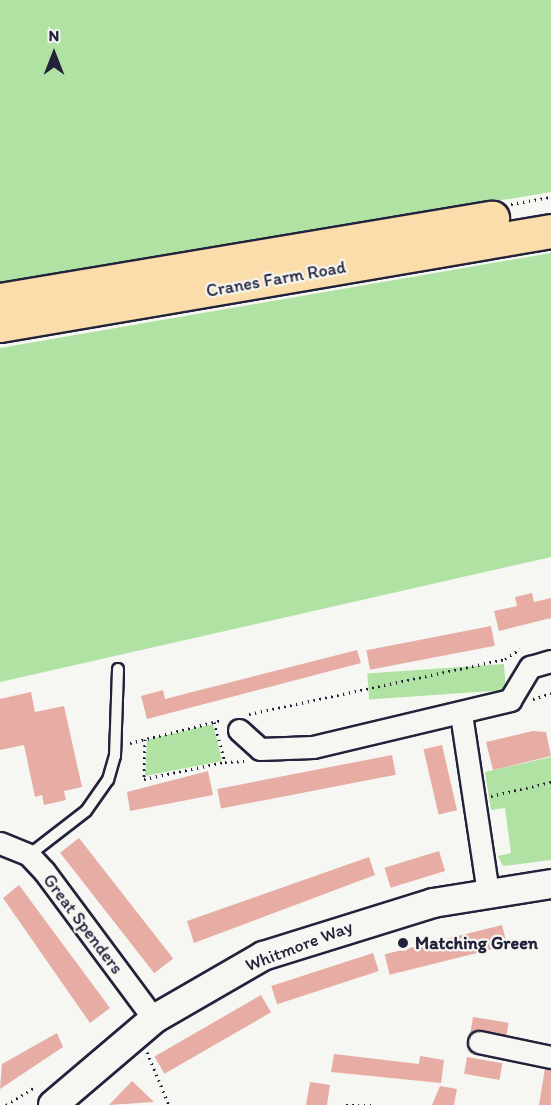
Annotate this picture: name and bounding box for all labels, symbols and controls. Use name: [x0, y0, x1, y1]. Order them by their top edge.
north arrow: [24, 24, 84, 84]
text: N: [49, 26, 59, 45]
street label: Cranes Farm Road: [205, 256, 347, 302]
street label: Great Spenders: [39, 870, 127, 978]
street label: Whitmore Way: [242, 916, 356, 976]
place label: Matching Green: [415, 932, 537, 954]
marker: Matching Green: [396, 936, 410, 950]

